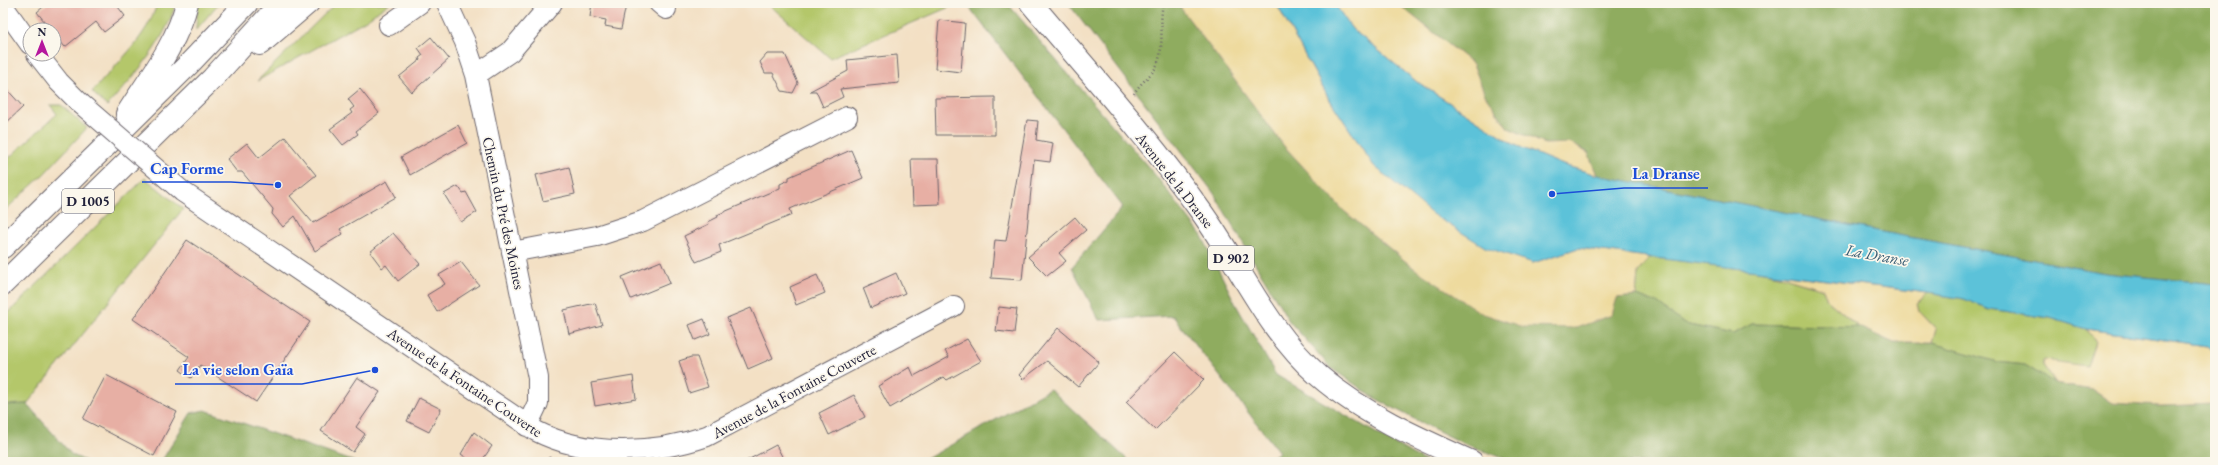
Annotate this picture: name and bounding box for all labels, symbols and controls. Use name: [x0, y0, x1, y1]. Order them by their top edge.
north arrow: [22, 22, 62, 62]
text: N: [38, 25, 47, 39]
street label: Avenue de la Dranse: [1131, 128, 1218, 232]
street label: Chemin du Pré des Moines: [479, 135, 529, 291]
callout: Cap Forme: [142, 154, 231, 182]
text: Cap Forme: [150, 158, 224, 179]
callout: La Dranse: [1624, 160, 1708, 188]
text: La Dranse: [1632, 163, 1700, 184]
road number: D 1005: [62, 189, 114, 213]
water label: La Dranse: [1843, 239, 1911, 271]
road number: D 902: [1208, 246, 1254, 270]
street label: Avenue de la Fontaine Couverte: [383, 323, 546, 441]
street label: Avenue de la Fontaine Couverte: [708, 340, 879, 443]
callout: La vie selon Gaïa: [175, 356, 302, 384]
text: La vie selon Gaïa: [183, 359, 294, 380]

